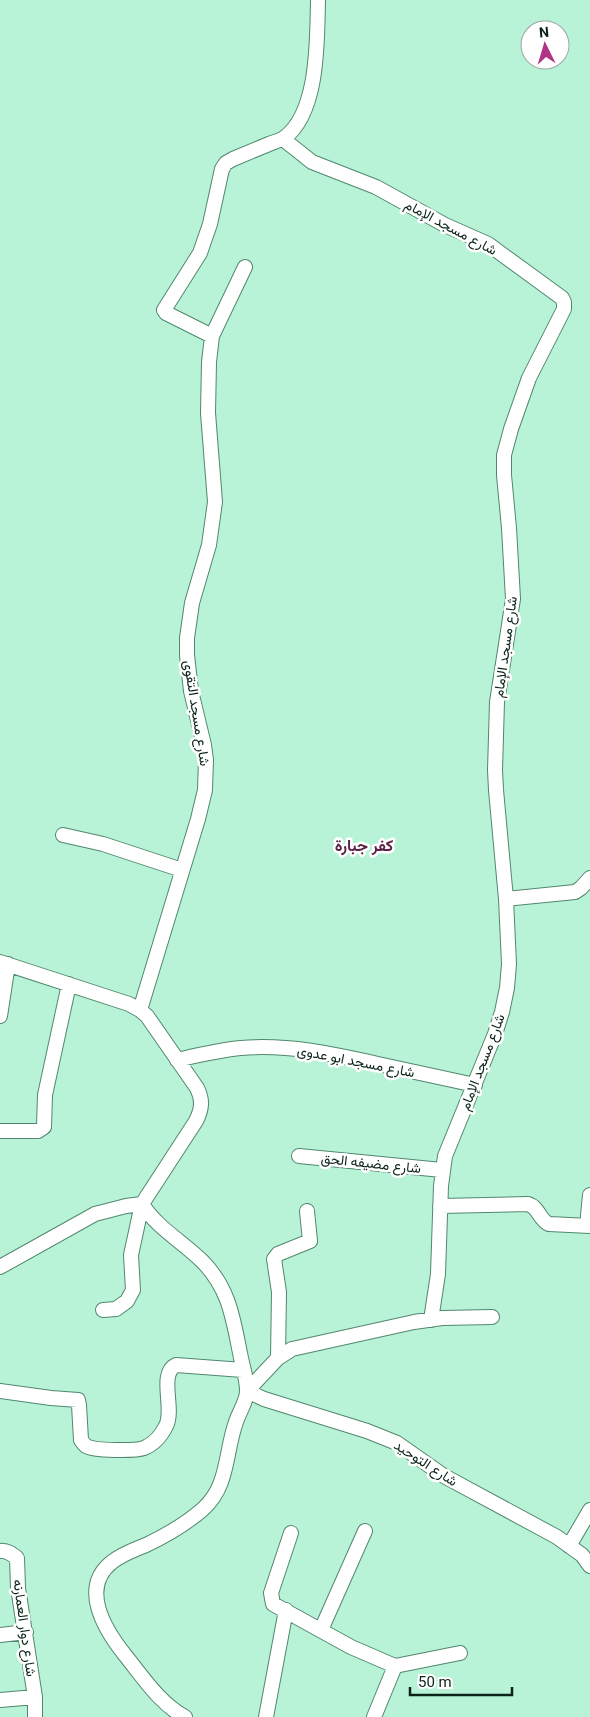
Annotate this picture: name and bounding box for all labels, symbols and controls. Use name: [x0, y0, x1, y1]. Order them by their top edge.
north arrow: [520, 20, 570, 70]
text: N: [538, 24, 549, 40]
street label: شارع مسجد الإمام: [401, 196, 500, 261]
street label: شارع مسجد الإمام: [490, 595, 523, 699]
street label: شارع مسجد التقوى: [178, 659, 213, 768]
district label: كفر جبارة: [335, 836, 393, 856]
street label: شارع مسجد الإمام: [456, 1011, 511, 1114]
street label: شارع مسجد ابو عدوى: [295, 1042, 416, 1083]
street label: شارع مضيفه الحق: [320, 1150, 422, 1179]
street label: شارع التوحيد: [390, 1437, 461, 1492]
street label: شارع دوار العمارنه: [7, 1578, 40, 1678]
scale bar: [410, 1664, 512, 1696]
text: 50 m: [418, 1673, 452, 1691]

